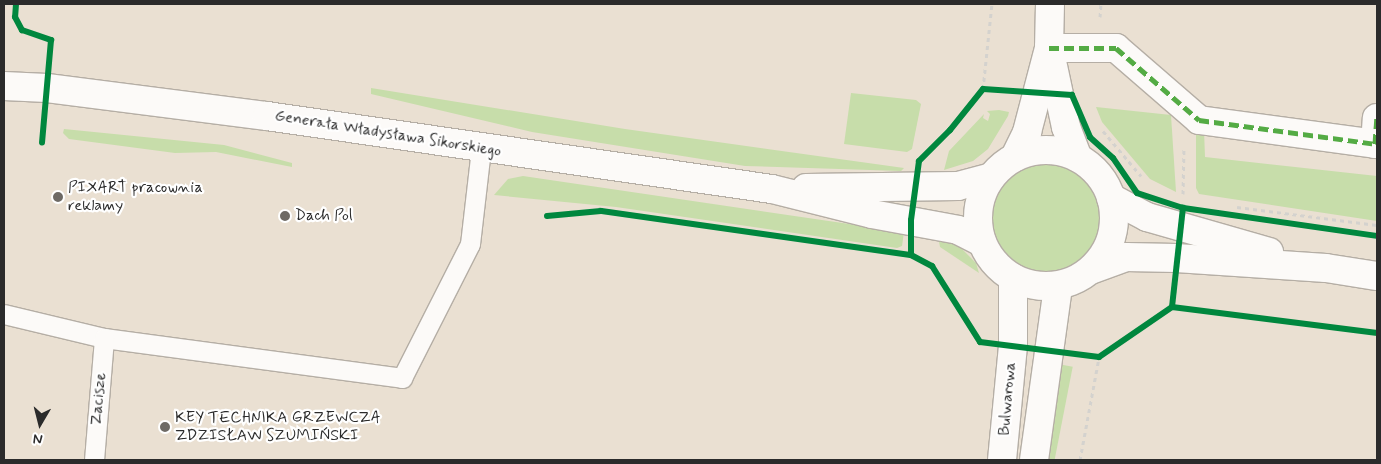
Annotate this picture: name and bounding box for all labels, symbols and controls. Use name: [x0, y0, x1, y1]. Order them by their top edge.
street label: Generała Władysława Sikorskiego: [271, 106, 505, 162]
place label: PIXART pracownia reklamy: [68, 178, 198, 216]
marker: PIXART pracownia reklamy: [52, 191, 64, 203]
place label: Dach Pol: [295, 206, 353, 226]
marker: Dach Pol: [279, 210, 291, 222]
street label: Bulwarowa: [995, 361, 1021, 437]
street label: Zacisze: [87, 372, 111, 426]
north arrow: [15, 399, 65, 449]
place label: KEY TECHNIKA GRZEWCZA ZDZISŁAW SZUMIŃSKI: [175, 408, 377, 446]
marker: KEY TECHNIKA GRZEWCZA ZDZISŁAW SZUMIŃSKI: [159, 421, 171, 433]
text: N: [32, 429, 44, 448]

